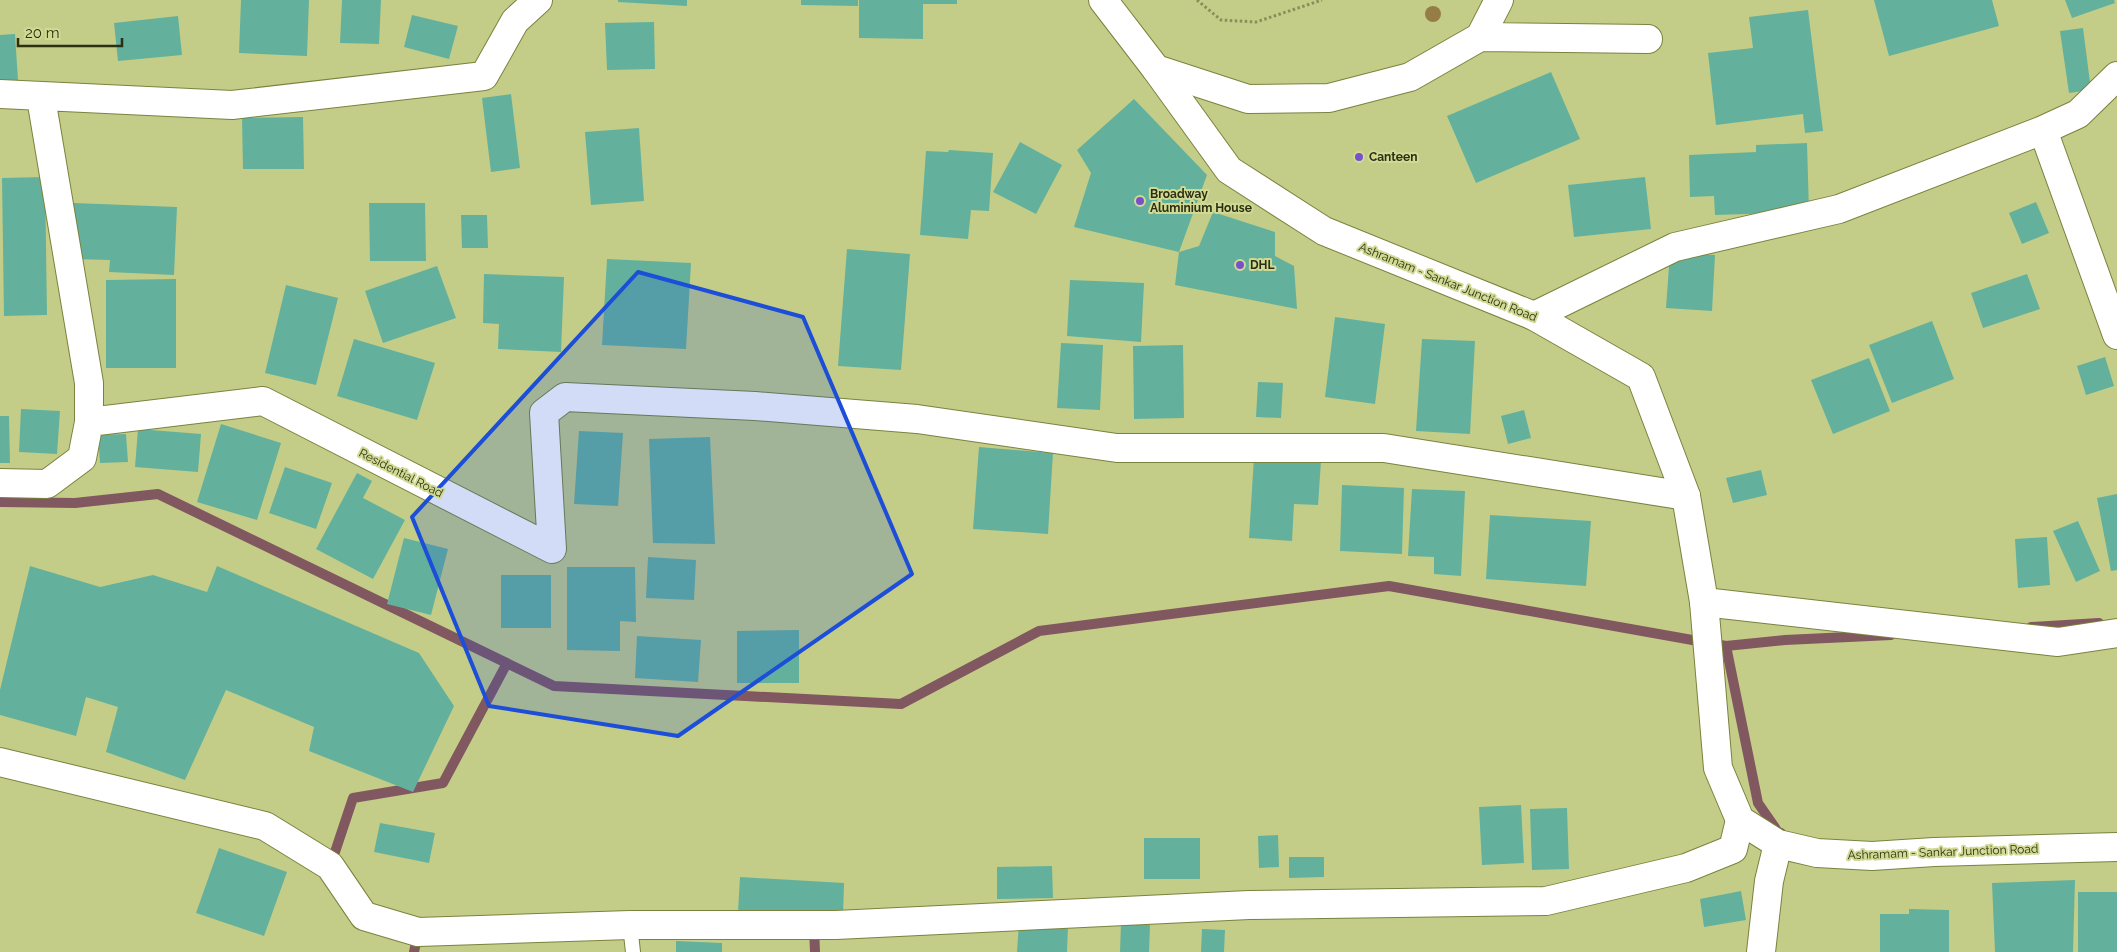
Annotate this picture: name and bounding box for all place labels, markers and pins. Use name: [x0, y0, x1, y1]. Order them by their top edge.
place label: Canteen: [1369, 150, 1418, 164]
marker: Canteen: [1353, 151, 1365, 163]
place label: Broadway Aluminium House: [1150, 187, 1252, 215]
marker: Broadway Aluminium House: [1134, 195, 1146, 207]
place label: DHL: [1250, 258, 1275, 272]
marker: DHL: [1234, 259, 1246, 271]

